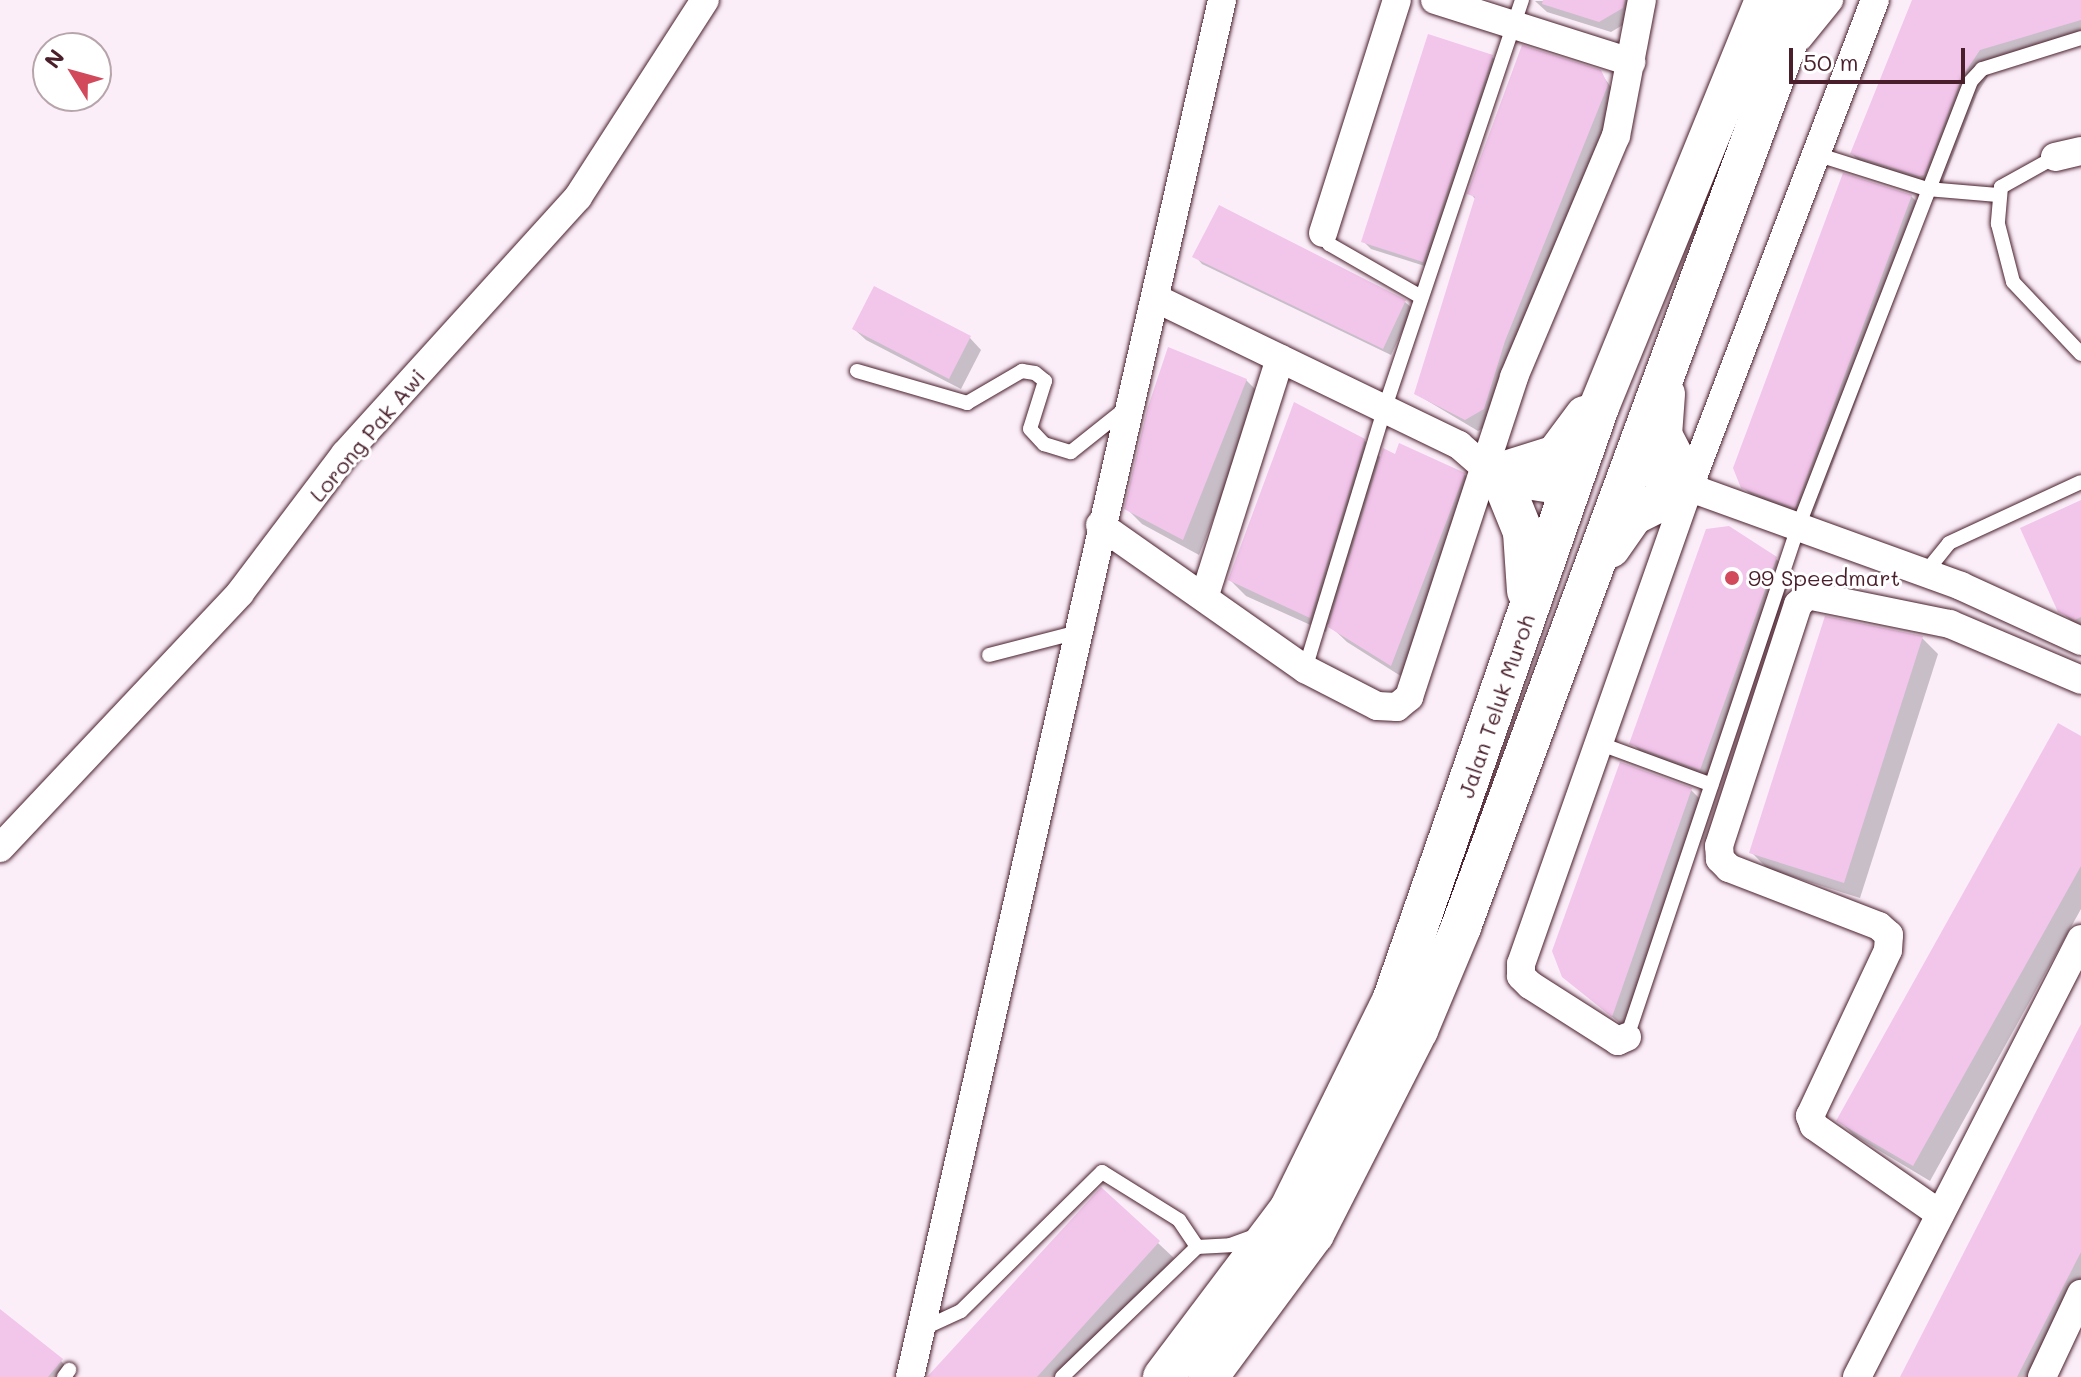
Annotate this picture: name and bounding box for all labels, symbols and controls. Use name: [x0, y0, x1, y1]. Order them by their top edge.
north arrow: [32, 32, 112, 112]
scale bar: [1793, 32, 1969, 82]
text: N: [37, 43, 71, 74]
text: 50 m: [1803, 46, 1859, 77]
street label: Lorong Pak Awi: [304, 363, 430, 507]
place label: 99 Speedmart: [1748, 565, 1900, 591]
marker: 99 Speedmart: [1723, 569, 1741, 587]
street label: Jalan Teluk Muroh: [1452, 611, 1540, 801]

